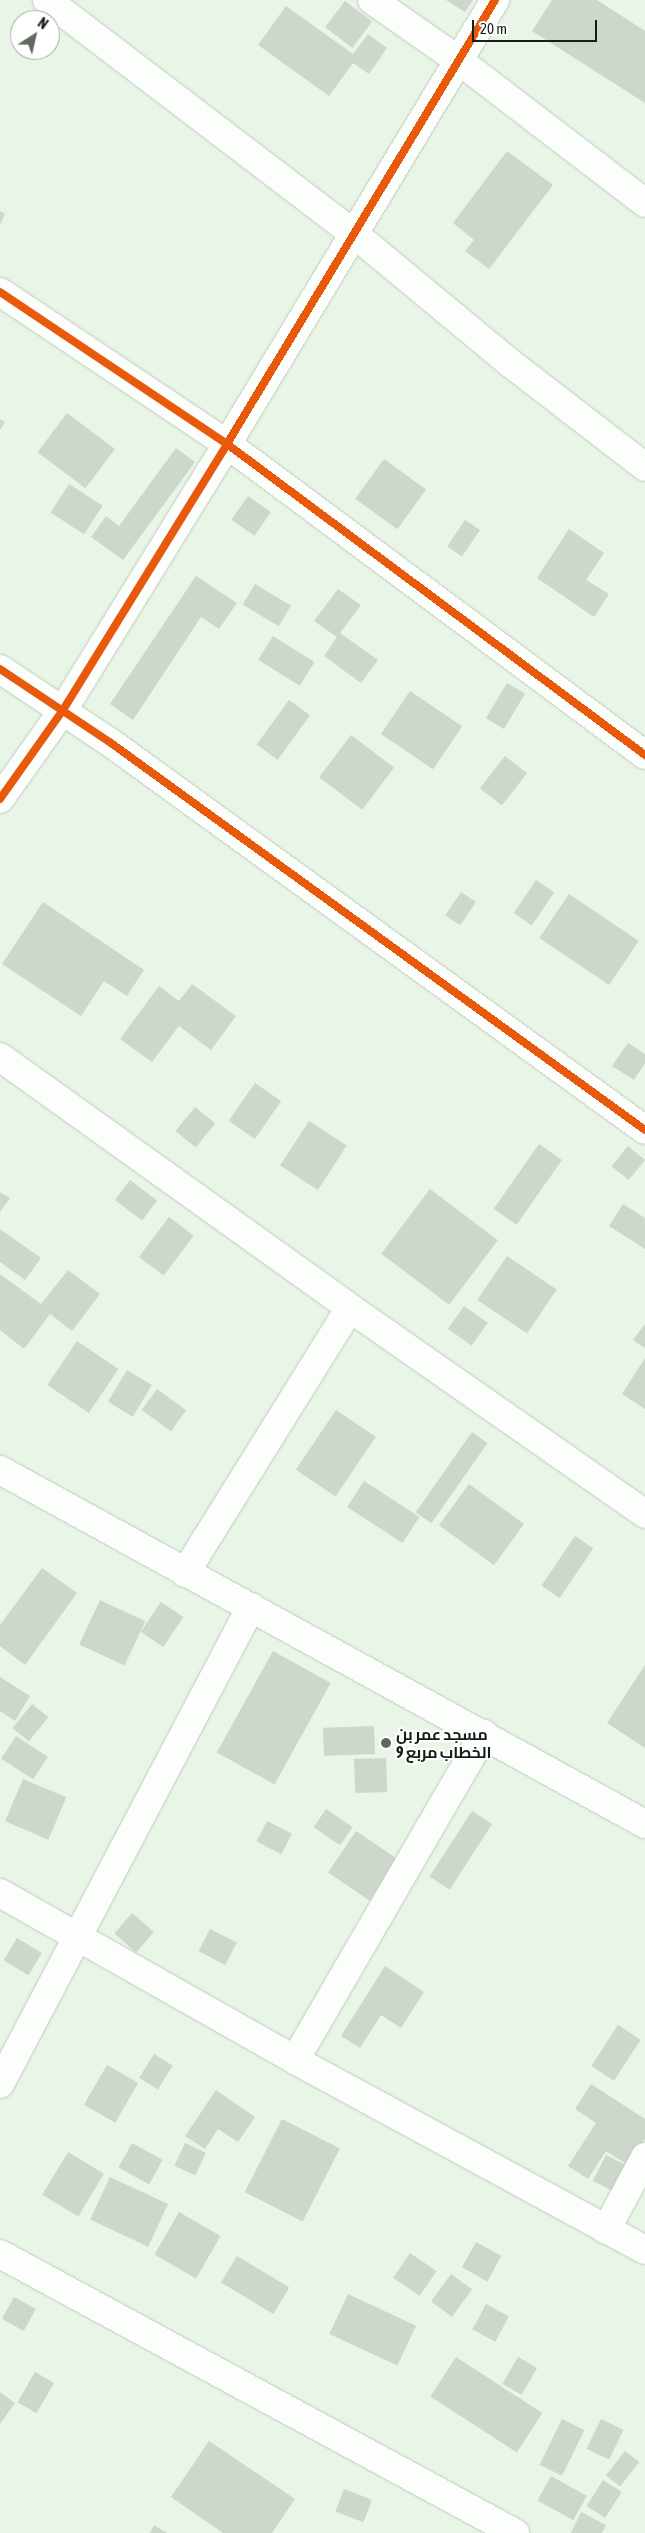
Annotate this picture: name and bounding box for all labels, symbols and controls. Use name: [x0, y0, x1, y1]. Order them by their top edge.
north arrow: [10, 10, 60, 60]
scale bar: [475, 10, 600, 42]
text: N: [35, 15, 51, 32]
text: 20 m: [480, 20, 507, 37]
place label: مسجد عمر بن الخطاب مربع 9: [396, 1724, 492, 1762]
marker: مسجد عمر بن الخطاب مربع 9: [380, 1737, 392, 1749]

